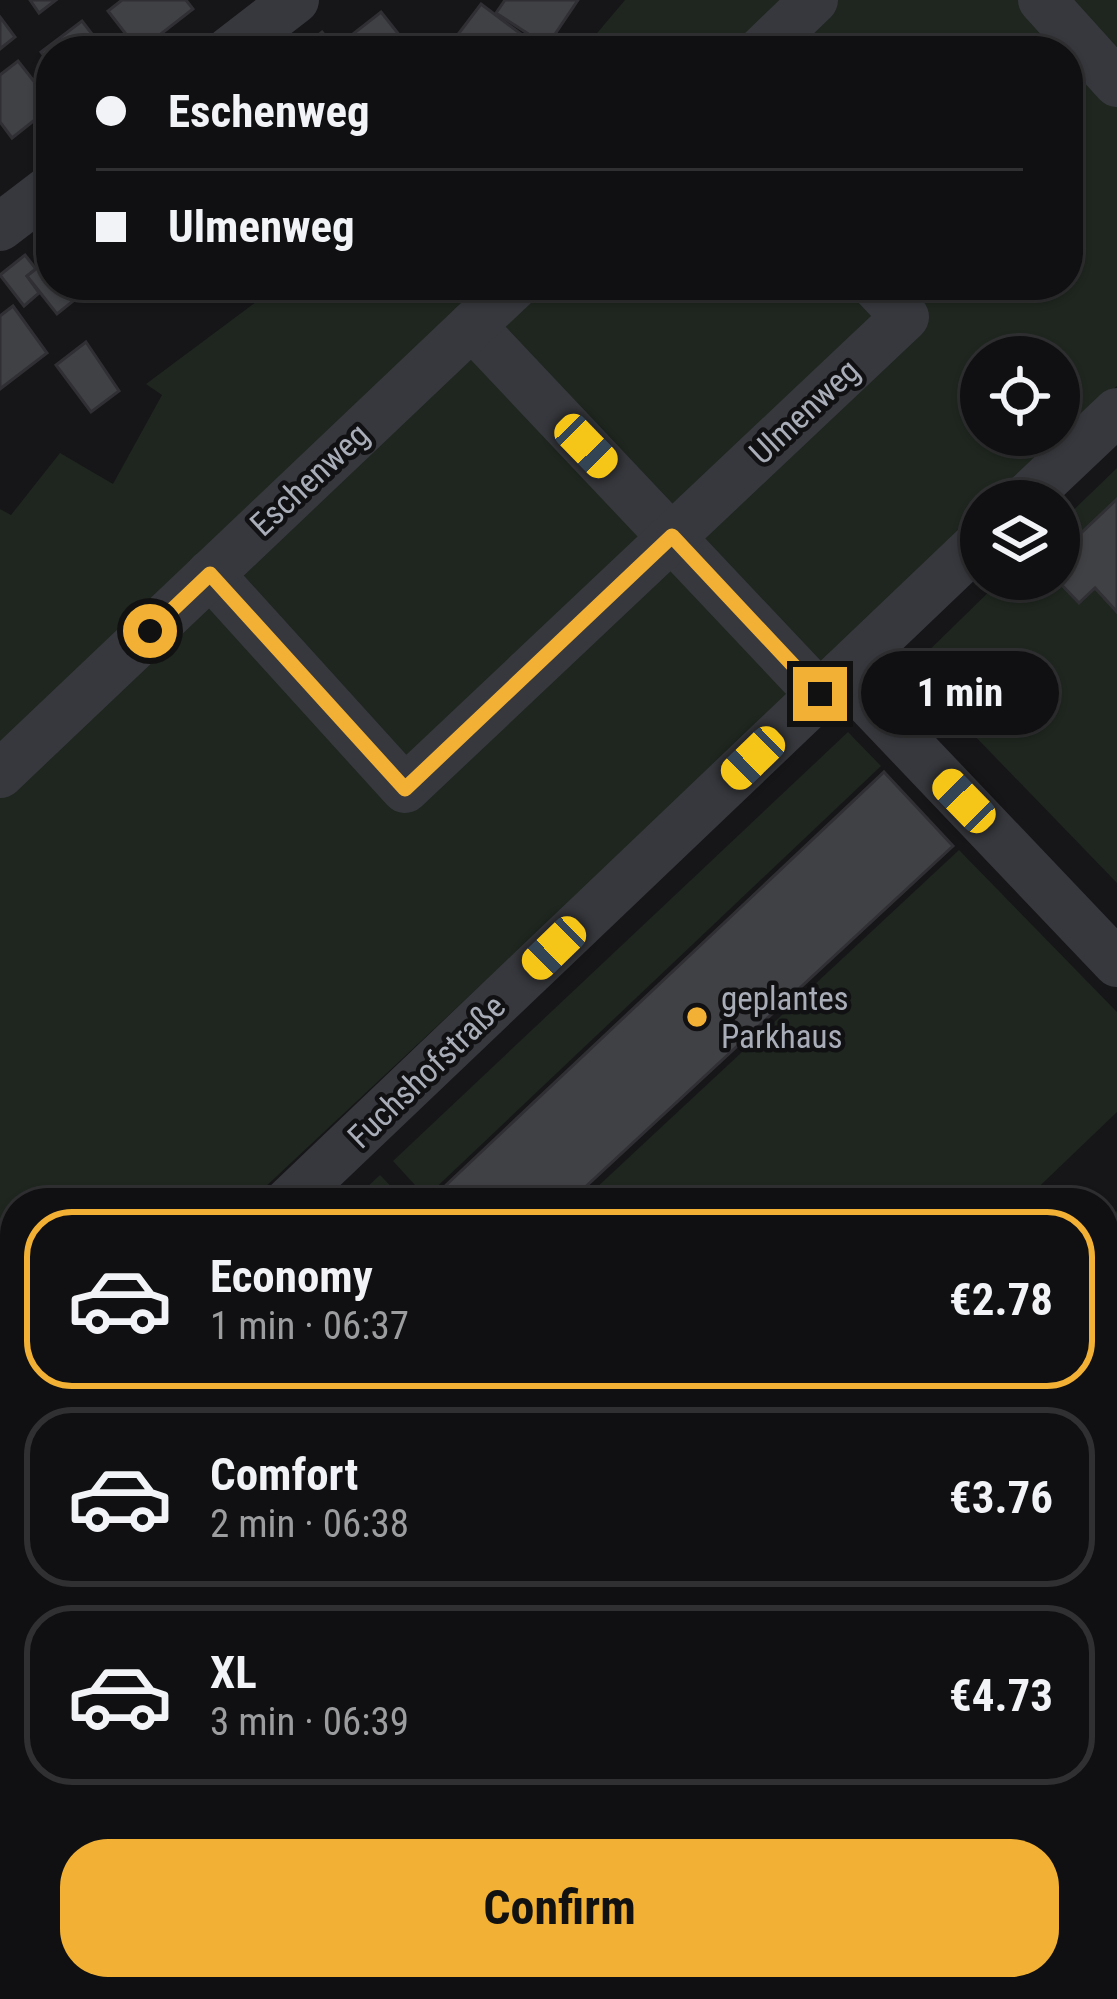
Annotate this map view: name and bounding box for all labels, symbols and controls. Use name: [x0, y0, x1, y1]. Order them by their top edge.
text: Eschenweg: [168, 85, 370, 138]
text: Ulmenweg: [168, 200, 355, 253]
map controls: [960, 336, 1080, 600]
button: locate: [960, 336, 1080, 456]
street label: Ulmenweg: [741, 351, 867, 472]
car: [548, 408, 624, 484]
street label: Eschenweg: [242, 415, 376, 544]
button: layers: [960, 480, 1080, 600]
route start: [123, 604, 177, 658]
callout: 1 min: [862, 652, 1060, 736]
route end: [793, 667, 847, 721]
text: 1 min: [917, 670, 1003, 716]
car: [715, 720, 791, 796]
car: [926, 763, 1002, 839]
car: [516, 910, 592, 986]
place label: geplantes Parkhaus: [721, 979, 849, 1056]
street label: Fuchshofstraße: [340, 987, 513, 1156]
marker: geplantes Parkhaus: [684, 1004, 710, 1030]
icon: car: [66, 1245, 174, 1353]
text: Economy: [210, 1250, 373, 1303]
text: €2.78: [949, 1273, 1053, 1326]
text: 1 min · 06:37: [210, 1303, 409, 1349]
icon: car: [66, 1443, 174, 1551]
text: Comfort: [210, 1448, 358, 1501]
text: €3.76: [949, 1471, 1053, 1524]
text: 2 min · 06:38: [210, 1501, 409, 1547]
icon: car: [66, 1641, 174, 1749]
text: XL: [210, 1646, 257, 1699]
text: €4.73: [949, 1669, 1053, 1722]
text: 3 min · 06:39: [210, 1699, 409, 1745]
button: Confirm: [60, 1839, 1059, 1977]

